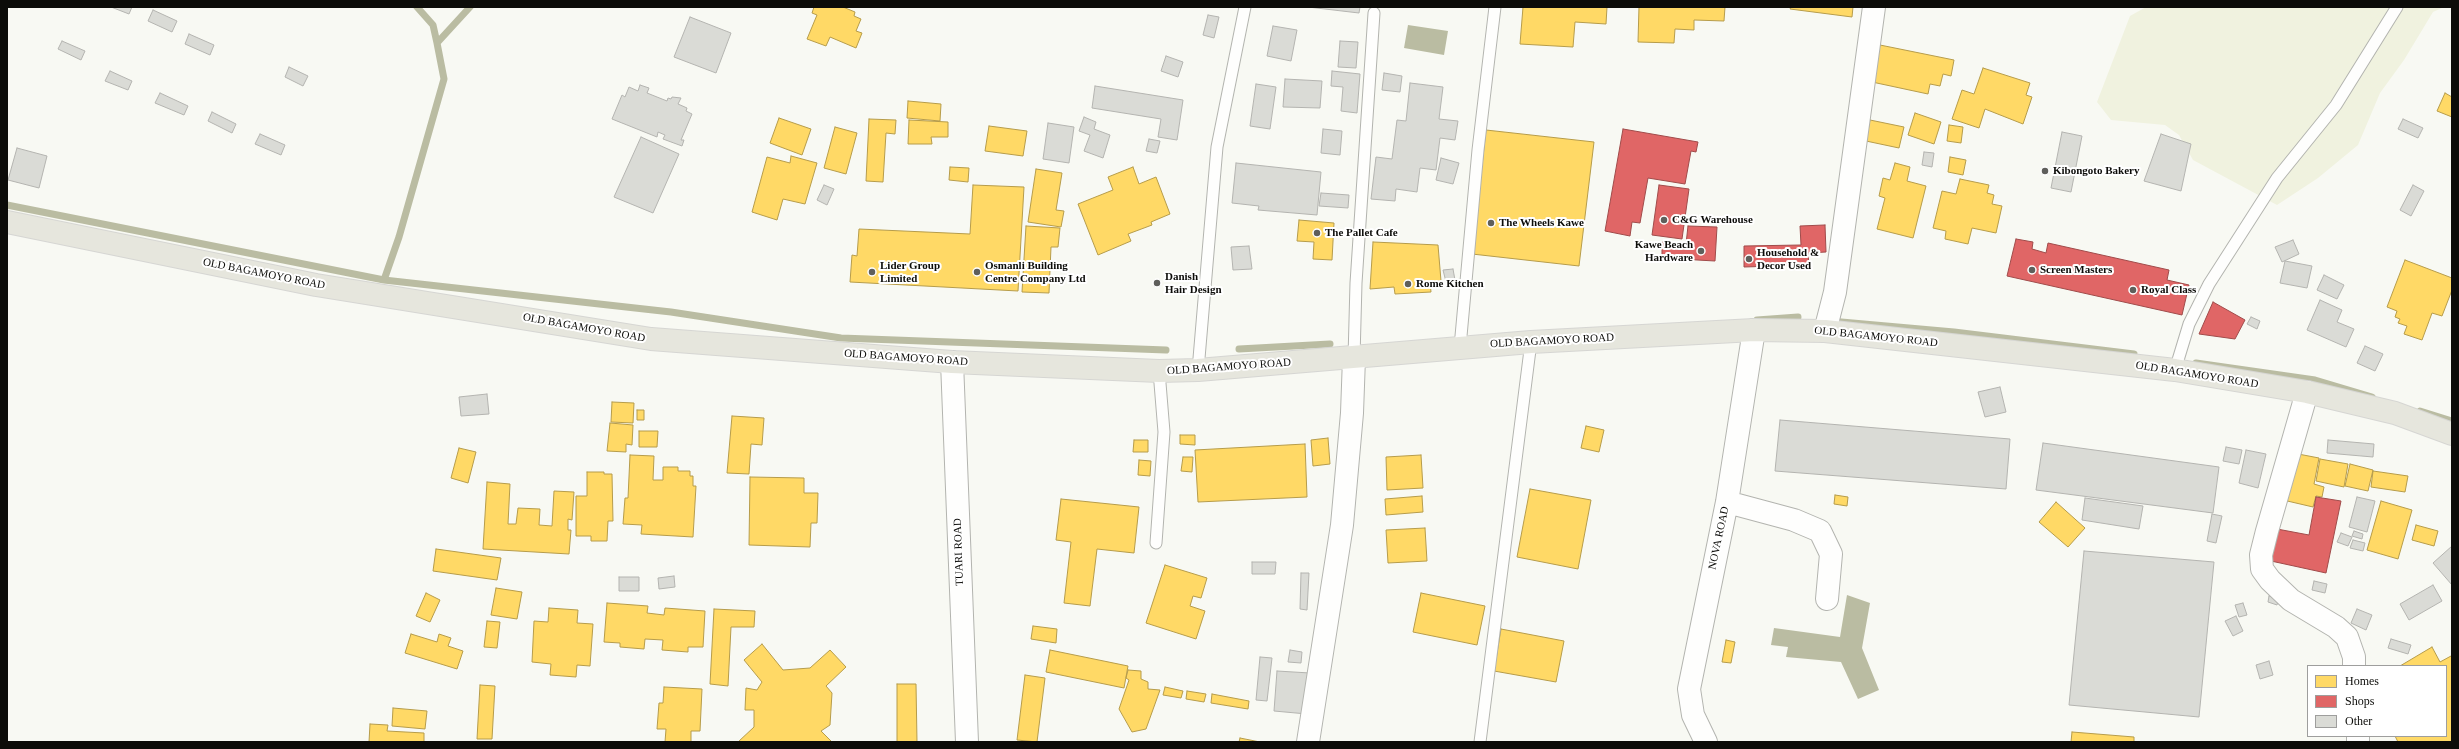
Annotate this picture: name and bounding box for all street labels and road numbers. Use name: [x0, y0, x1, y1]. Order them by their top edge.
street label: OLD BAGAMOYO ROAD: [202, 256, 326, 292]
street label: OLD BAGAMOYO ROAD: [522, 311, 646, 345]
street label: OLD BAGAMOYO ROAD: [1814, 324, 1938, 350]
street label: OLD BAGAMOYO ROAD: [1490, 331, 1614, 351]
street label: OLD BAGAMOYO ROAD: [844, 347, 968, 369]
street label: OLD BAGAMOYO ROAD: [1167, 356, 1291, 378]
street label: OLD BAGAMOYO ROAD: [2135, 359, 2259, 391]
street label: NOVA ROAD: [1706, 505, 1732, 571]
street label: TUARI ROAD: [951, 518, 967, 586]

